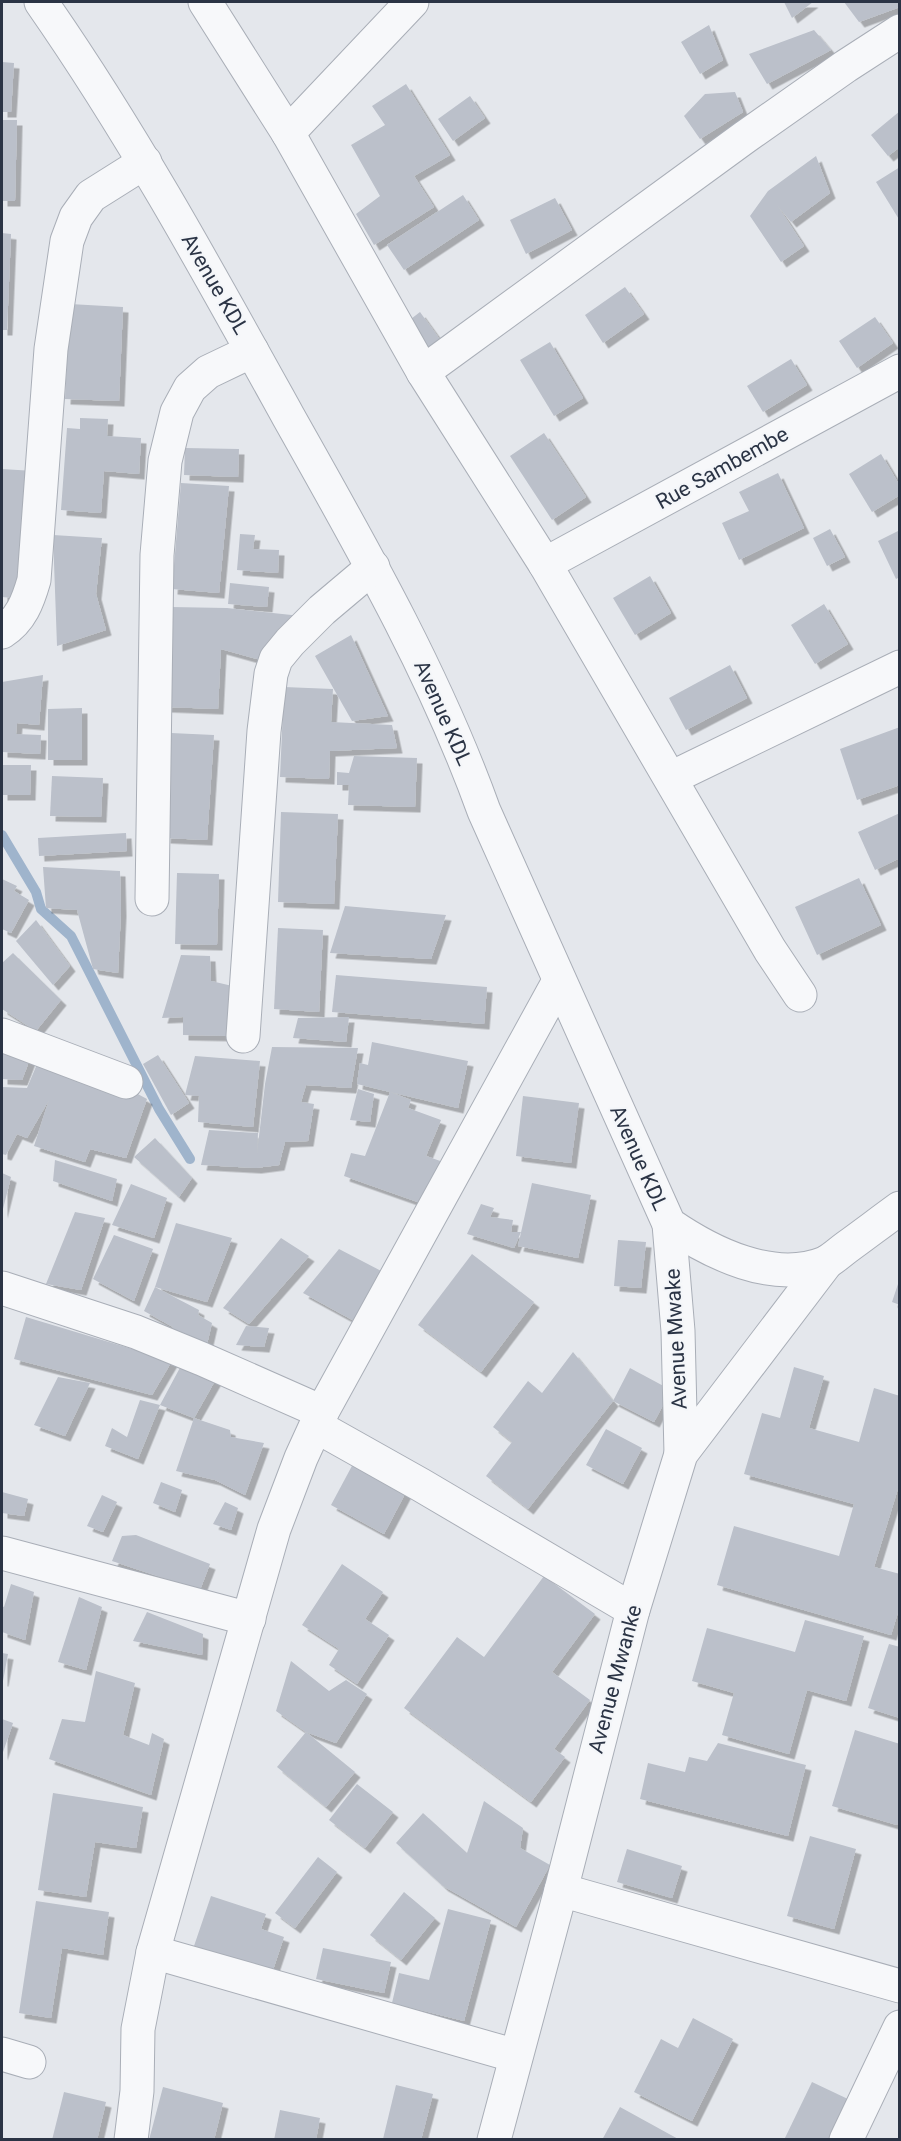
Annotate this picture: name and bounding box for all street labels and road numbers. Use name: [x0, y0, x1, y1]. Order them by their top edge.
street label: Avenue KDL: [177, 229, 253, 339]
street label: Rue Sambembe: [652, 422, 792, 514]
street label: Avenue KDL: [409, 657, 477, 769]
street label: Avenue KDL: [605, 1102, 673, 1214]
street label: Avenue Mwake: [660, 1268, 692, 1410]
street label: Avenue Mwanke: [584, 1602, 646, 1756]

